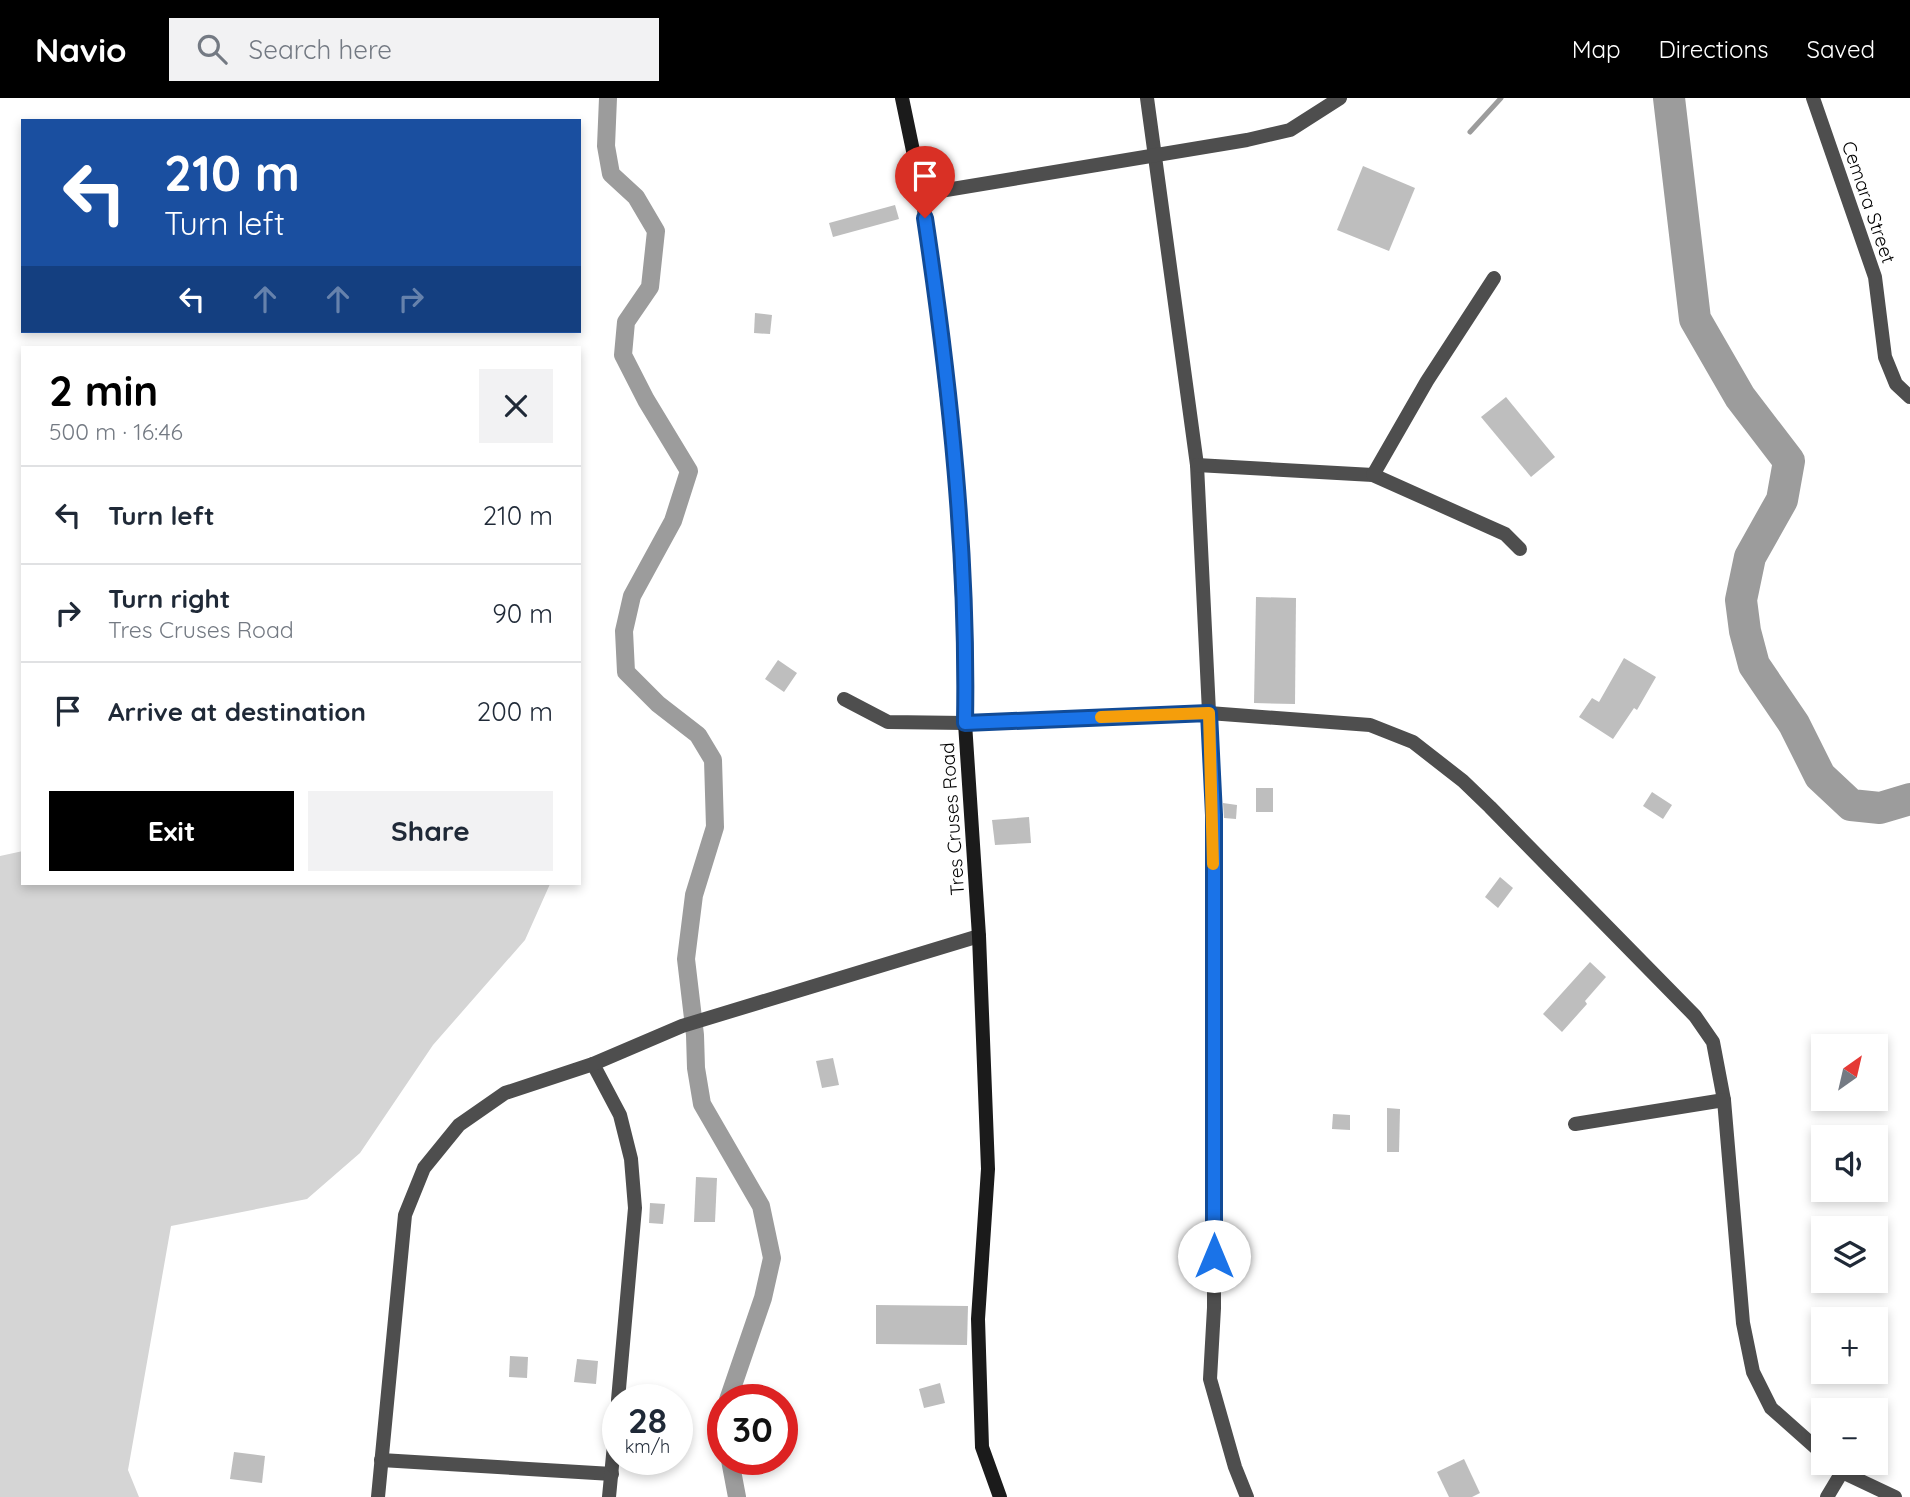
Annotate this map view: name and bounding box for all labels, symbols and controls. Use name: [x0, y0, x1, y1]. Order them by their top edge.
search box: [169, 18, 659, 81]
text: Navio: [35, 29, 127, 70]
icon: search: [193, 30, 231, 68]
text: Search here: [249, 33, 392, 66]
text: Map: [1572, 34, 1621, 64]
text: Directions: [1659, 34, 1769, 64]
text: Saved: [1807, 34, 1875, 64]
street label: Cemara Street: [1837, 138, 1901, 266]
text: 210 m: [164, 142, 300, 203]
pin: [895, 146, 955, 218]
icon: left: [49, 147, 140, 238]
icon: arrive: [906, 157, 944, 195]
text: Turn left: [164, 203, 285, 243]
icon: left: [173, 280, 211, 318]
icon: ahead: [246, 280, 284, 318]
icon: ahead: [319, 280, 357, 318]
icon: right: [392, 280, 430, 318]
text: 2 min: [49, 364, 158, 417]
button: close: [479, 369, 553, 443]
text: 500 m · 16:46: [49, 417, 183, 446]
icon: left: [49, 496, 87, 534]
text: Turn left: [108, 499, 215, 532]
text: 210 m: [483, 499, 553, 532]
text: Turn right: [108, 582, 230, 615]
icon: right: [49, 594, 87, 632]
text: 90 m: [492, 597, 553, 630]
text: Tres Cruses Road: [108, 615, 294, 644]
icon: arrive: [49, 692, 87, 730]
text: Arrive at destination: [108, 695, 366, 728]
text: 200 m: [477, 695, 553, 728]
street label: Tres Cruses Road: [935, 742, 969, 896]
button: Exit: [49, 791, 294, 871]
button: Share: [308, 791, 553, 871]
north arrow: [1811, 1034, 1888, 1111]
map controls: [1811, 1034, 1888, 1475]
button: sound: [1811, 1125, 1888, 1202]
button: layers: [1811, 1216, 1888, 1293]
position arrow: [1177, 1219, 1251, 1293]
button: +: [1811, 1307, 1888, 1384]
speed limit sign: 30: [707, 1384, 798, 1475]
text: 28: [628, 1398, 667, 1442]
button: −: [1811, 1398, 1888, 1475]
text: km/h: [625, 1435, 670, 1458]

